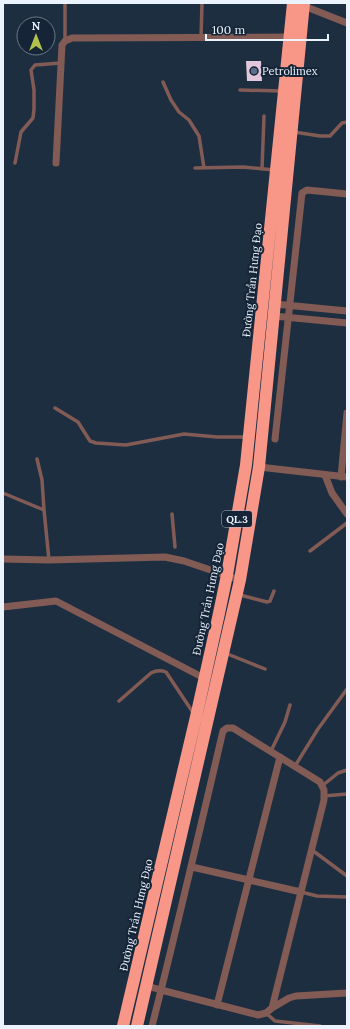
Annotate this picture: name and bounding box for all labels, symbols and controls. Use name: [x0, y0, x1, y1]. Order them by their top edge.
north arrow: [16, 16, 56, 56]
scale bar: [206, 16, 328, 42]
text: N: [32, 19, 41, 33]
text: 100 m: [212, 22, 245, 37]
place label: Petrolimex: [262, 64, 318, 78]
marker: Petrolimex: [249, 66, 259, 76]
street label: Đường Trần Hưng Đạo: [239, 222, 265, 338]
road number: QL.3: [222, 511, 252, 527]
street label: Đường Trần Hưng Đạo: [189, 541, 227, 657]
street label: Đường Trần Hưng Đạo: [116, 857, 156, 973]

